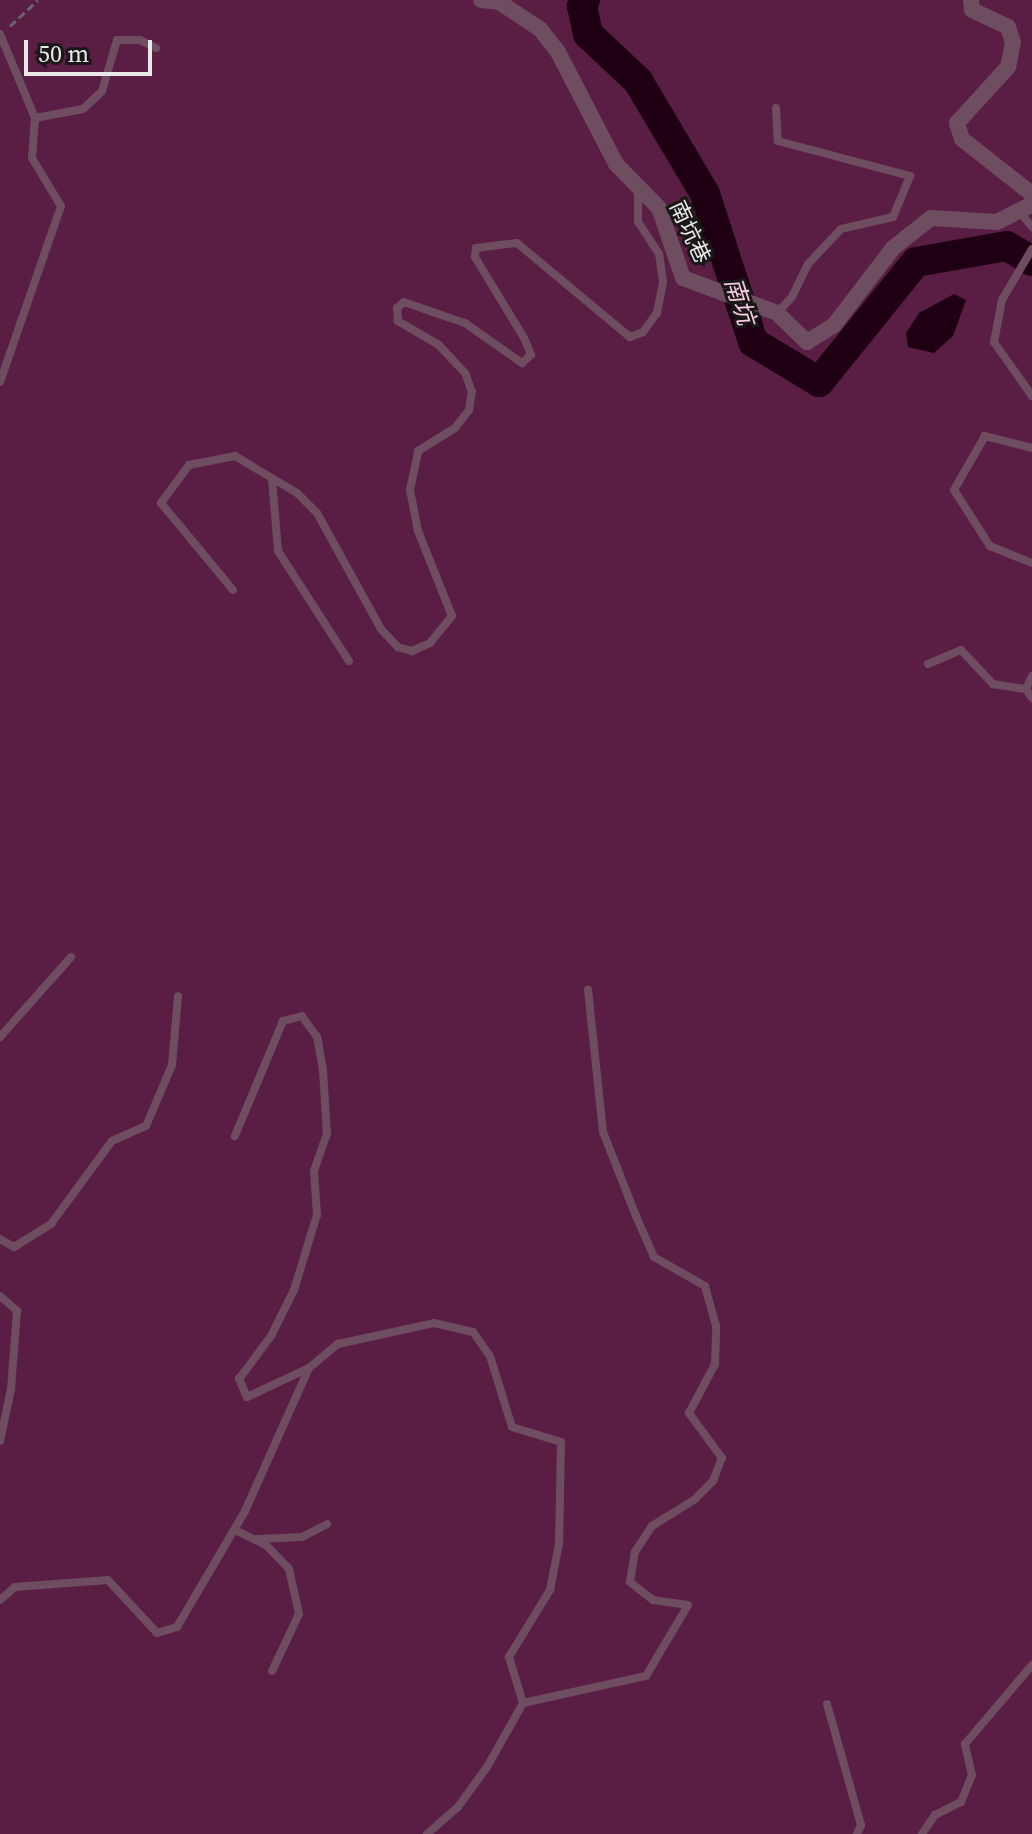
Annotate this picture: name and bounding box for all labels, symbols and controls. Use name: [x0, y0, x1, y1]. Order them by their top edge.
scale bar: [28, 24, 156, 74]
text: 50 m: [38, 37, 89, 70]
street label: 南坑巷: [664, 197, 716, 267]
water label: 南坑: [719, 274, 761, 328]

